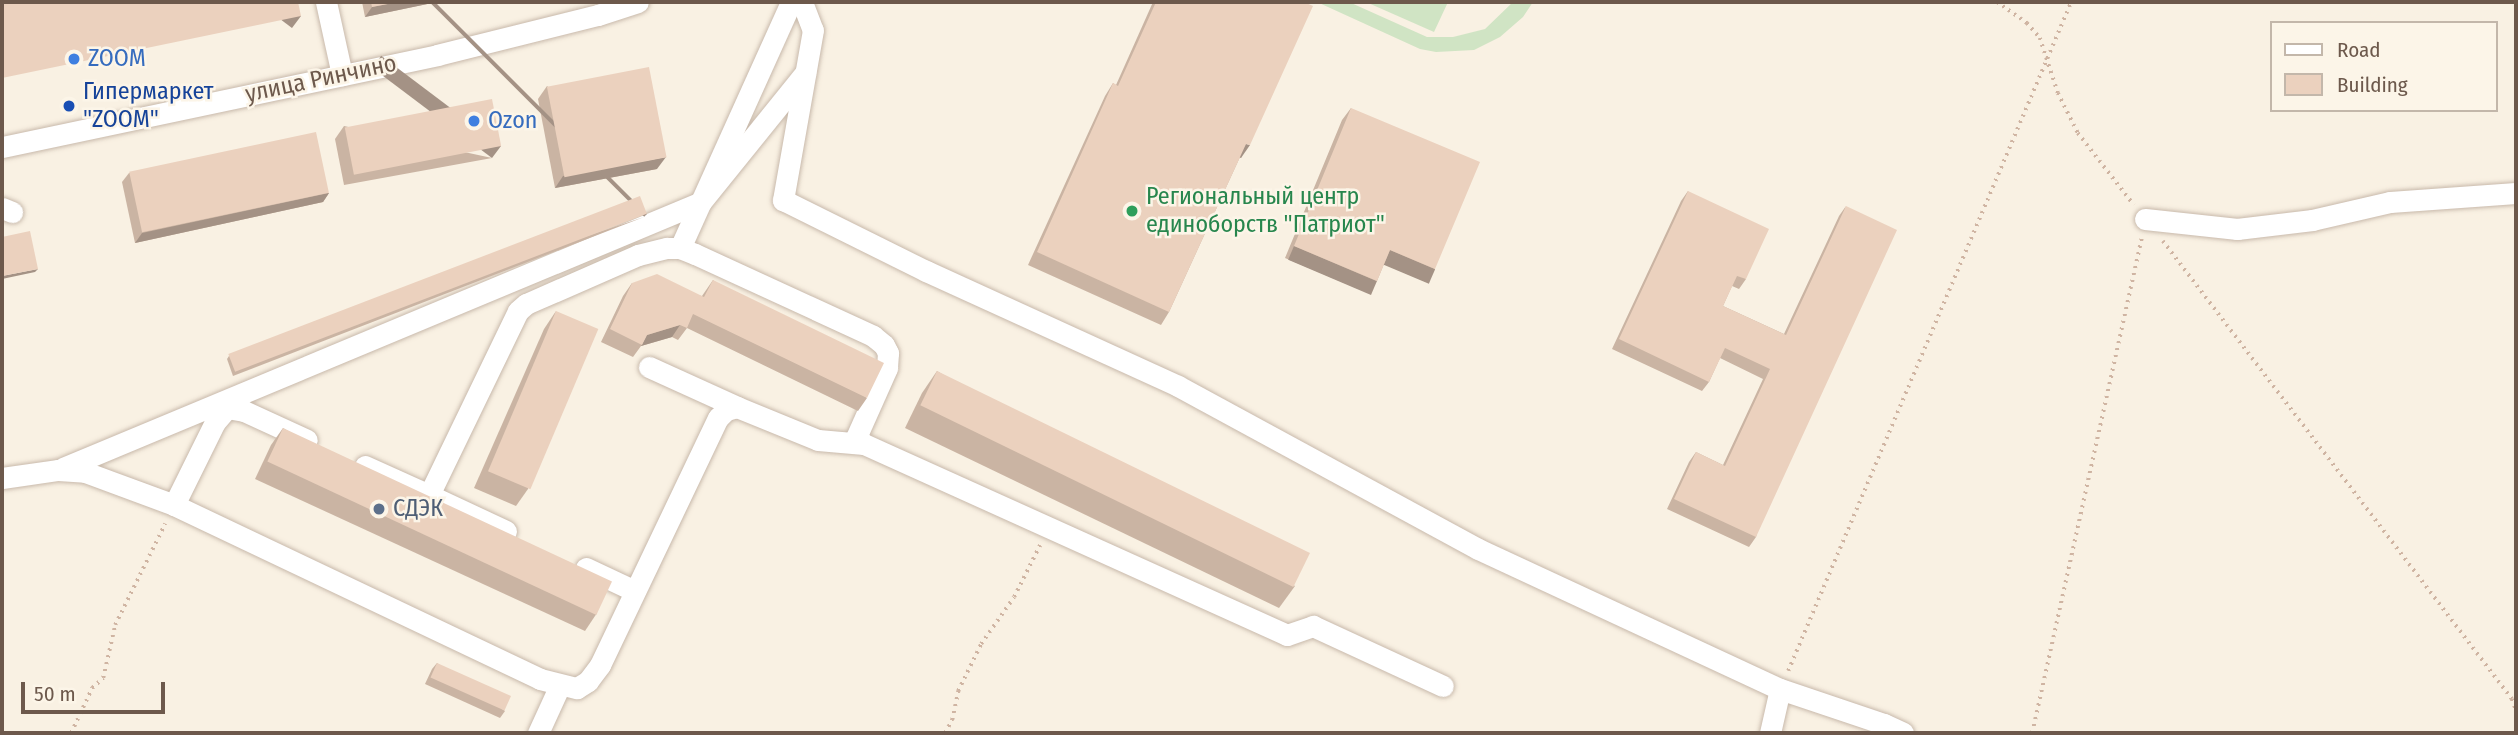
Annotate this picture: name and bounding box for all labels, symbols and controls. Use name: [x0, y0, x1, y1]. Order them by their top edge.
legend: [2270, 21, 2497, 112]
text: Road: [2337, 37, 2381, 63]
place label: ZOOM: [88, 45, 146, 73]
street label: улица Ринчино: [243, 49, 399, 109]
marker: ZOOM: [66, 51, 82, 67]
text: Building: [2337, 72, 2408, 98]
place label: Гипермаркет "ZOOM": [83, 78, 214, 134]
marker: Гипермаркет "ZOOM": [61, 98, 77, 114]
place label: Ozon: [488, 107, 537, 135]
marker: Ozon: [466, 113, 482, 129]
place label: Региональный центр единоборств "Патриот": [1146, 183, 1385, 239]
marker: Региональный центр единоборств "Патриот": [1124, 203, 1140, 219]
place label: СДЭК: [393, 495, 443, 523]
marker: СДЭК: [371, 501, 387, 517]
scale bar: [24, 668, 168, 712]
text: 50 m: [34, 681, 76, 707]

